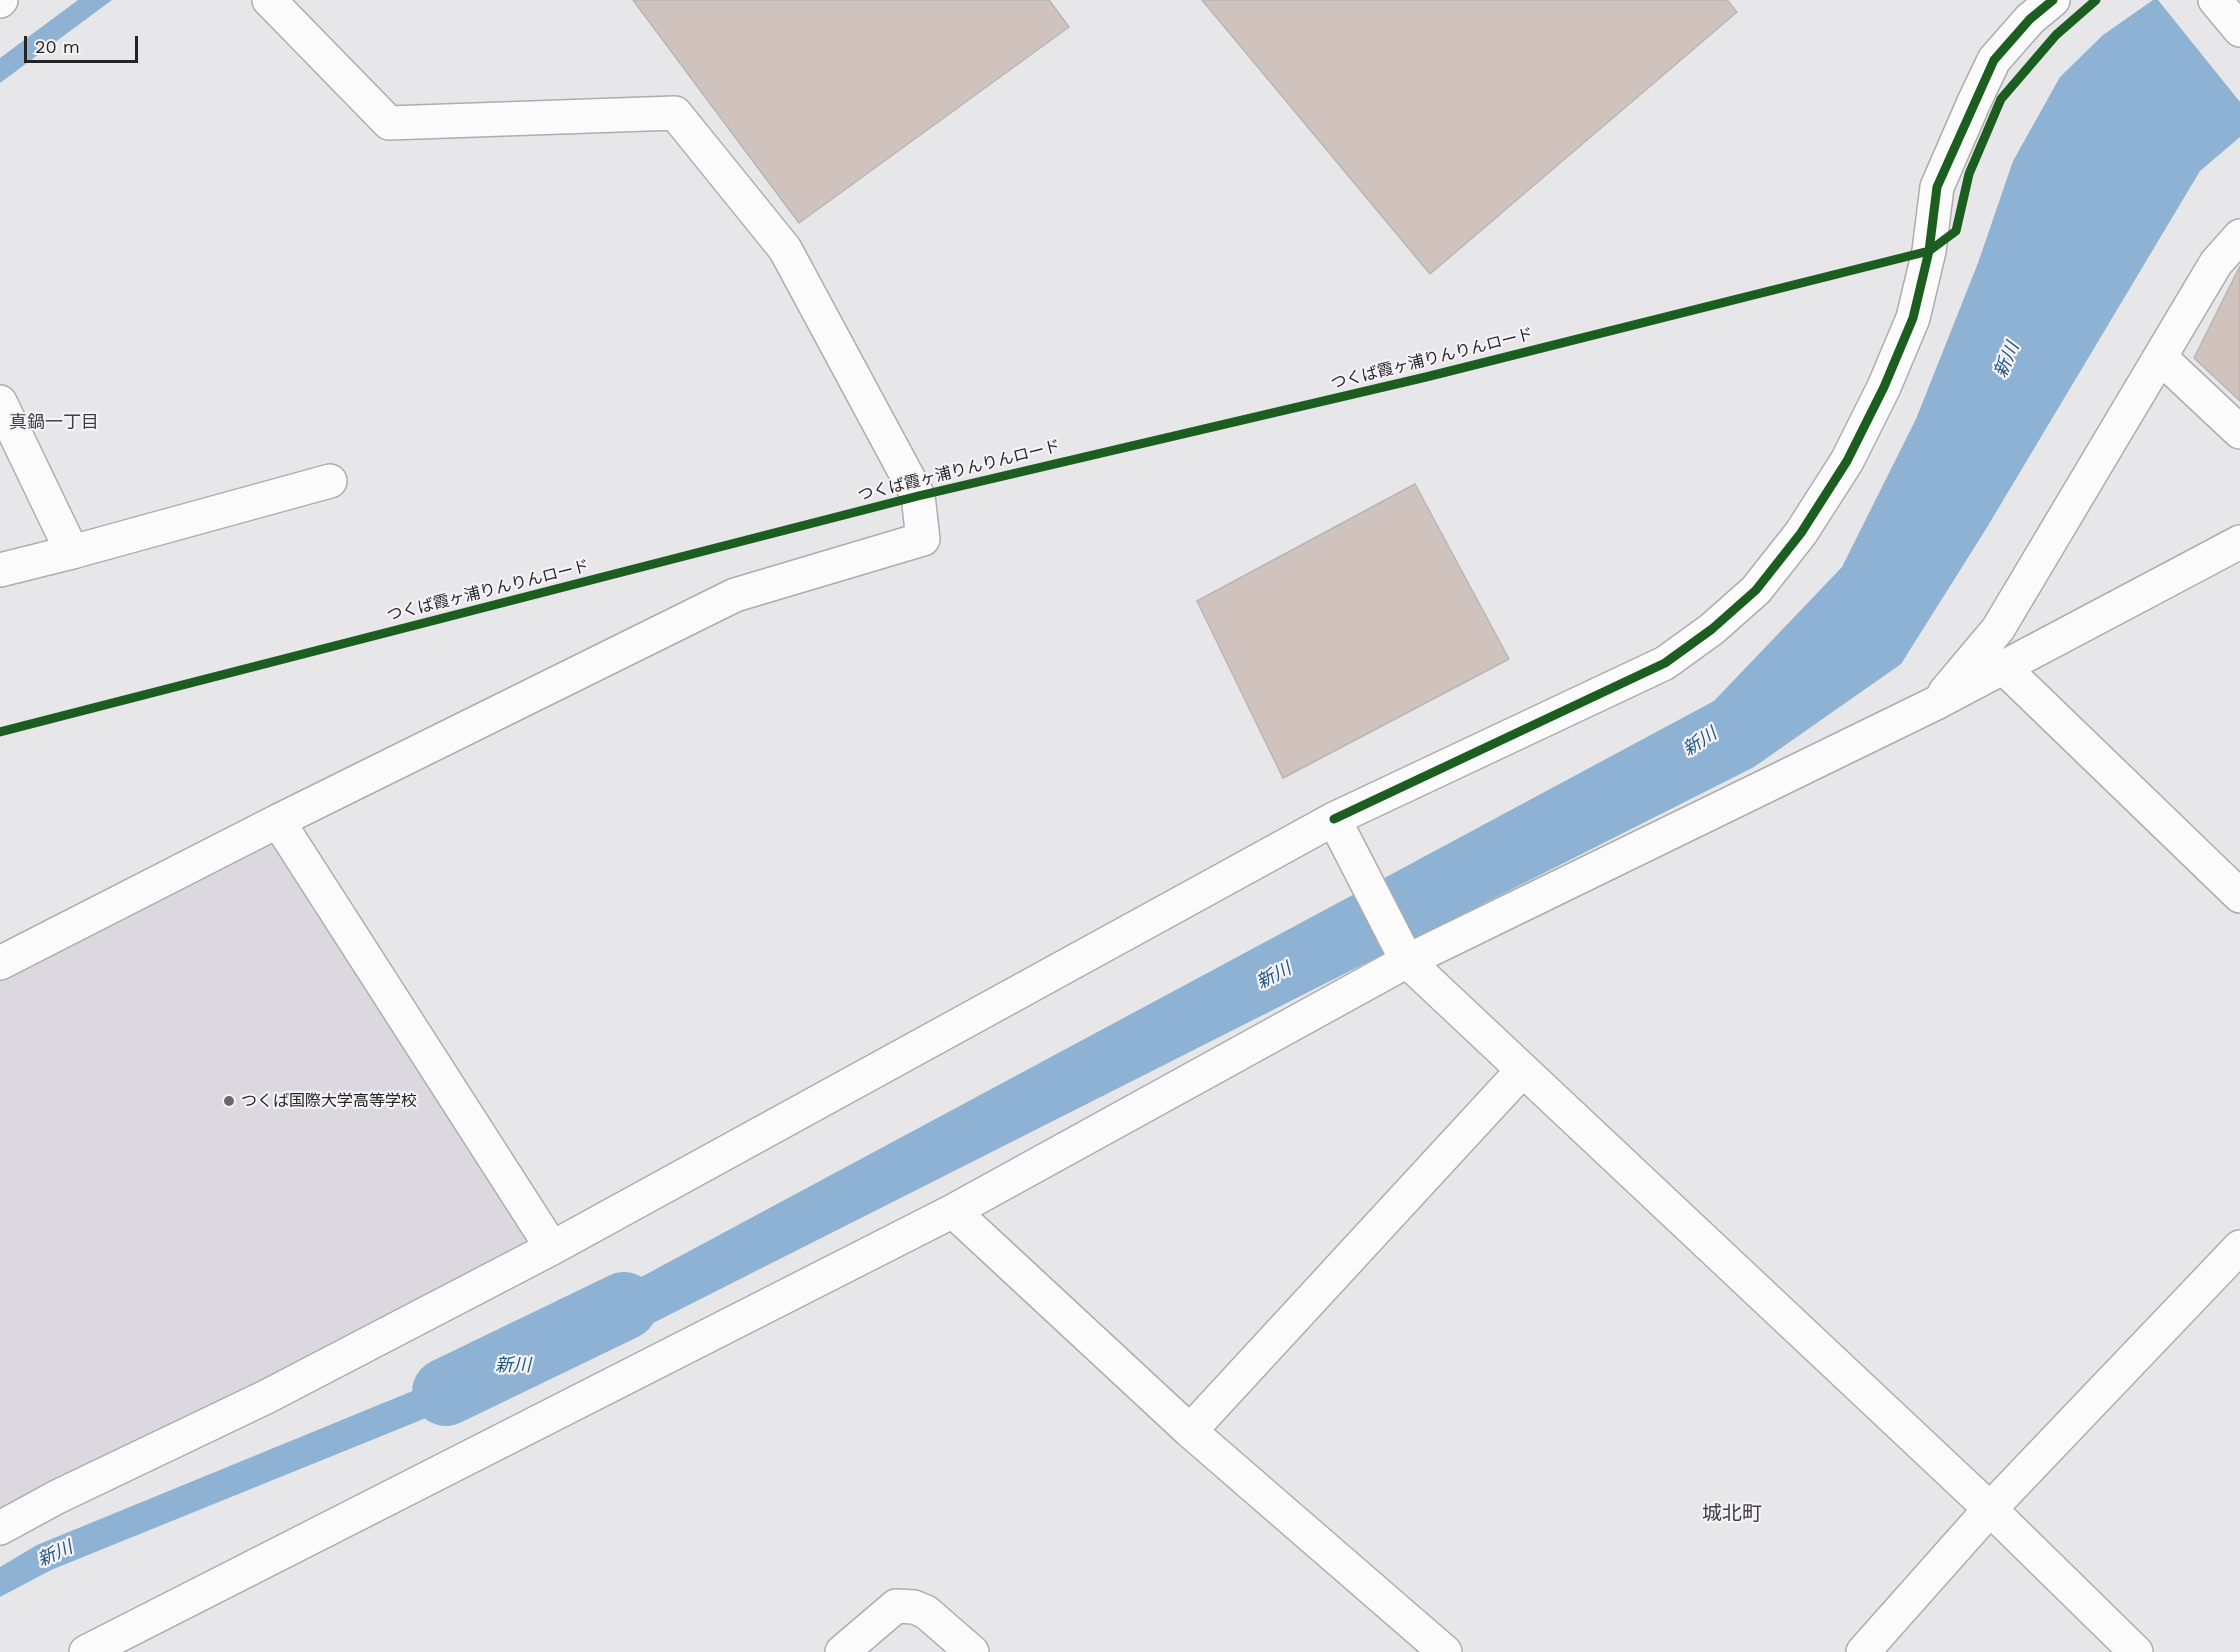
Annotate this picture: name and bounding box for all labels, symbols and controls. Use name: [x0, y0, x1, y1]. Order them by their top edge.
scale bar: [27, 24, 141, 62]
text: 20 m: [35, 36, 80, 57]
street label: つくば霞ヶ浦りんりんロード: [1329, 325, 1535, 393]
water label: 新川: [1990, 339, 2024, 381]
district label: 真鍋一丁目: [9, 412, 99, 434]
street label: つくば霞ヶ浦りんりんロード: [856, 437, 1062, 505]
street label: つくば霞ヶ浦りんりんロード: [385, 557, 591, 625]
water label: 新川: [1679, 723, 1721, 761]
water label: 新川: [1253, 958, 1295, 994]
place label: つくば国際大学高等学校: [241, 1091, 417, 1111]
marker: つくば国際大学高等学校: [222, 1094, 236, 1108]
water label: 新川: [495, 1355, 531, 1377]
district label: 城北町: [1702, 1502, 1762, 1526]
water label: 新川: [34, 1537, 76, 1571]

